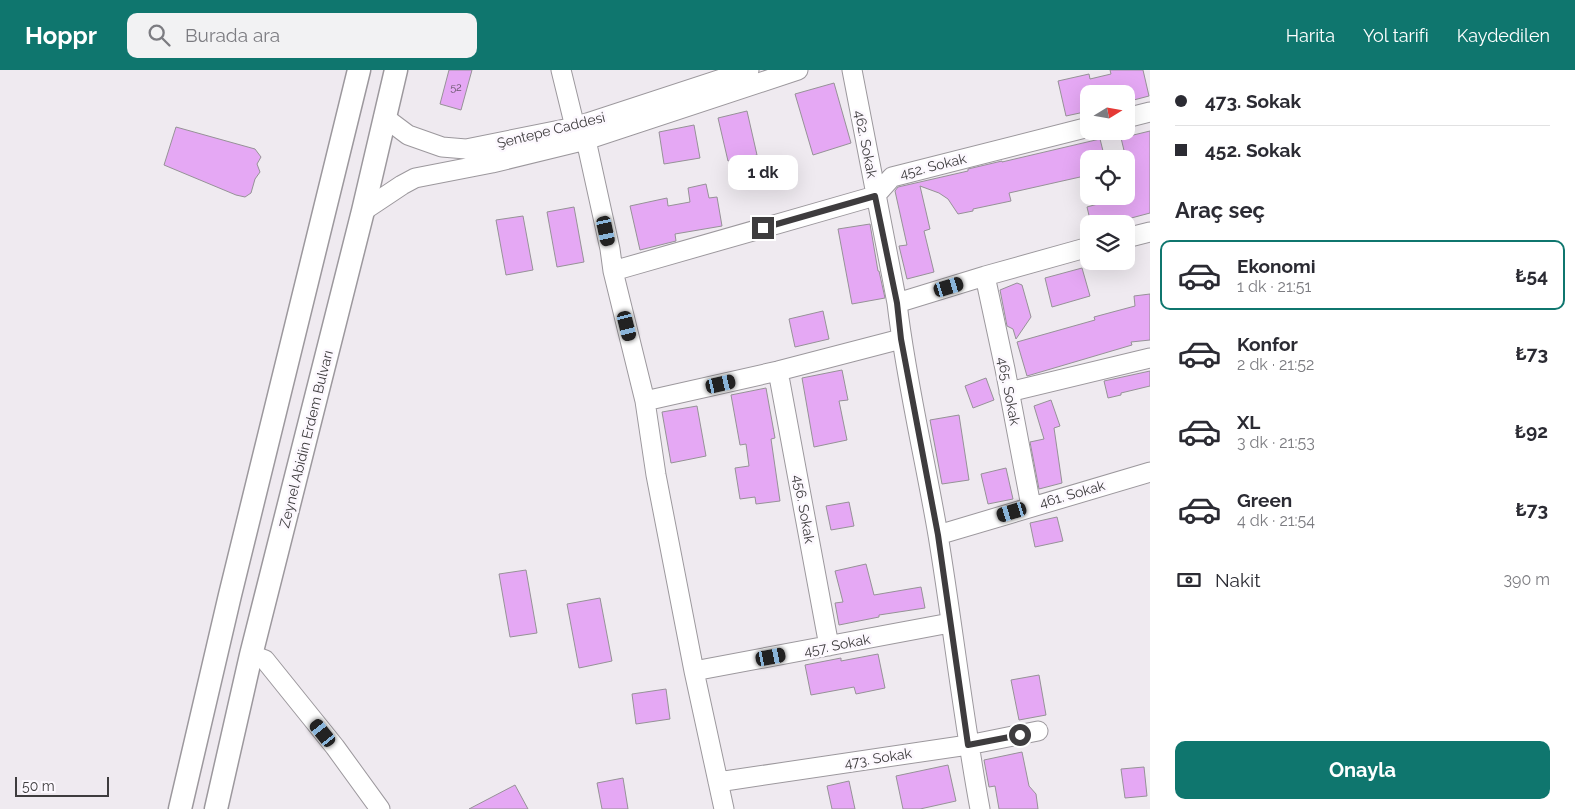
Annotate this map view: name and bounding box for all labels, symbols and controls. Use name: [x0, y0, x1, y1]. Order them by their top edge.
search box: [127, 13, 477, 58]
text: Hoppr: [25, 21, 97, 50]
icon: search: [145, 21, 173, 49]
text: Burada ara: [185, 24, 280, 46]
text: Harita: [1286, 25, 1335, 46]
text: Yol tarifi: [1363, 25, 1429, 46]
text: Kaydedilen: [1457, 25, 1550, 46]
house number: 52: [450, 81, 462, 94]
north arrow: [1080, 85, 1135, 140]
map controls: [1080, 85, 1135, 270]
text: 473. Sokak: [1205, 90, 1301, 112]
street label: Şentepe Caddesi: [495, 109, 607, 151]
street label: 462. Sokak: [852, 109, 881, 180]
text: 452. Sokak: [1205, 139, 1301, 161]
street label: 452. Sokak: [898, 150, 969, 182]
button: locate: [1080, 150, 1135, 205]
callout: 1 dk: [728, 156, 798, 190]
text: 1 dk: [748, 163, 779, 182]
text: Araç seç: [1175, 197, 1265, 223]
car: [595, 215, 616, 247]
button: layers: [1080, 215, 1135, 270]
route end: [752, 217, 774, 239]
icon: car: [1177, 253, 1222, 298]
text: Ekonomi: [1237, 255, 1316, 277]
text: ₺54: [1515, 264, 1548, 286]
car: [932, 275, 965, 299]
text: 1 dk · 21:51: [1237, 277, 1311, 296]
car: [616, 310, 637, 342]
icon: car: [1177, 331, 1222, 376]
text: Konfor: [1237, 333, 1298, 355]
text: ₺73: [1515, 342, 1548, 364]
street label: Zeynel Abidin Erdem Bulvarı: [276, 349, 336, 529]
text: 2 dk · 21:52: [1237, 355, 1314, 374]
street label: 465. Sokak: [995, 356, 1024, 427]
car: [704, 373, 737, 395]
icon: car: [1177, 409, 1222, 454]
text: XL: [1237, 411, 1260, 433]
text: ₺92: [1515, 420, 1548, 442]
text: 3 dk · 21:53: [1237, 433, 1315, 452]
street label: 456. Sokak: [790, 474, 818, 545]
street label: 461. Sokak: [1037, 477, 1107, 511]
icon: car: [1177, 487, 1222, 532]
text: Green: [1237, 489, 1292, 511]
text: ₺73: [1515, 498, 1548, 520]
car: [995, 500, 1028, 524]
text: 4 dk · 21:54: [1237, 511, 1315, 530]
icon: cash: [1175, 566, 1203, 594]
text: Nakit: [1215, 569, 1261, 591]
text: 390 m: [1504, 570, 1550, 589]
street label: 457. Sokak: [802, 631, 872, 659]
car: [754, 647, 787, 667]
car: [307, 717, 338, 749]
route start: [1009, 724, 1031, 746]
button: Onayla: [1175, 741, 1550, 799]
street label: 473. Sokak: [843, 745, 913, 771]
scale bar: [15, 774, 109, 797]
text: 50 m: [22, 778, 55, 794]

